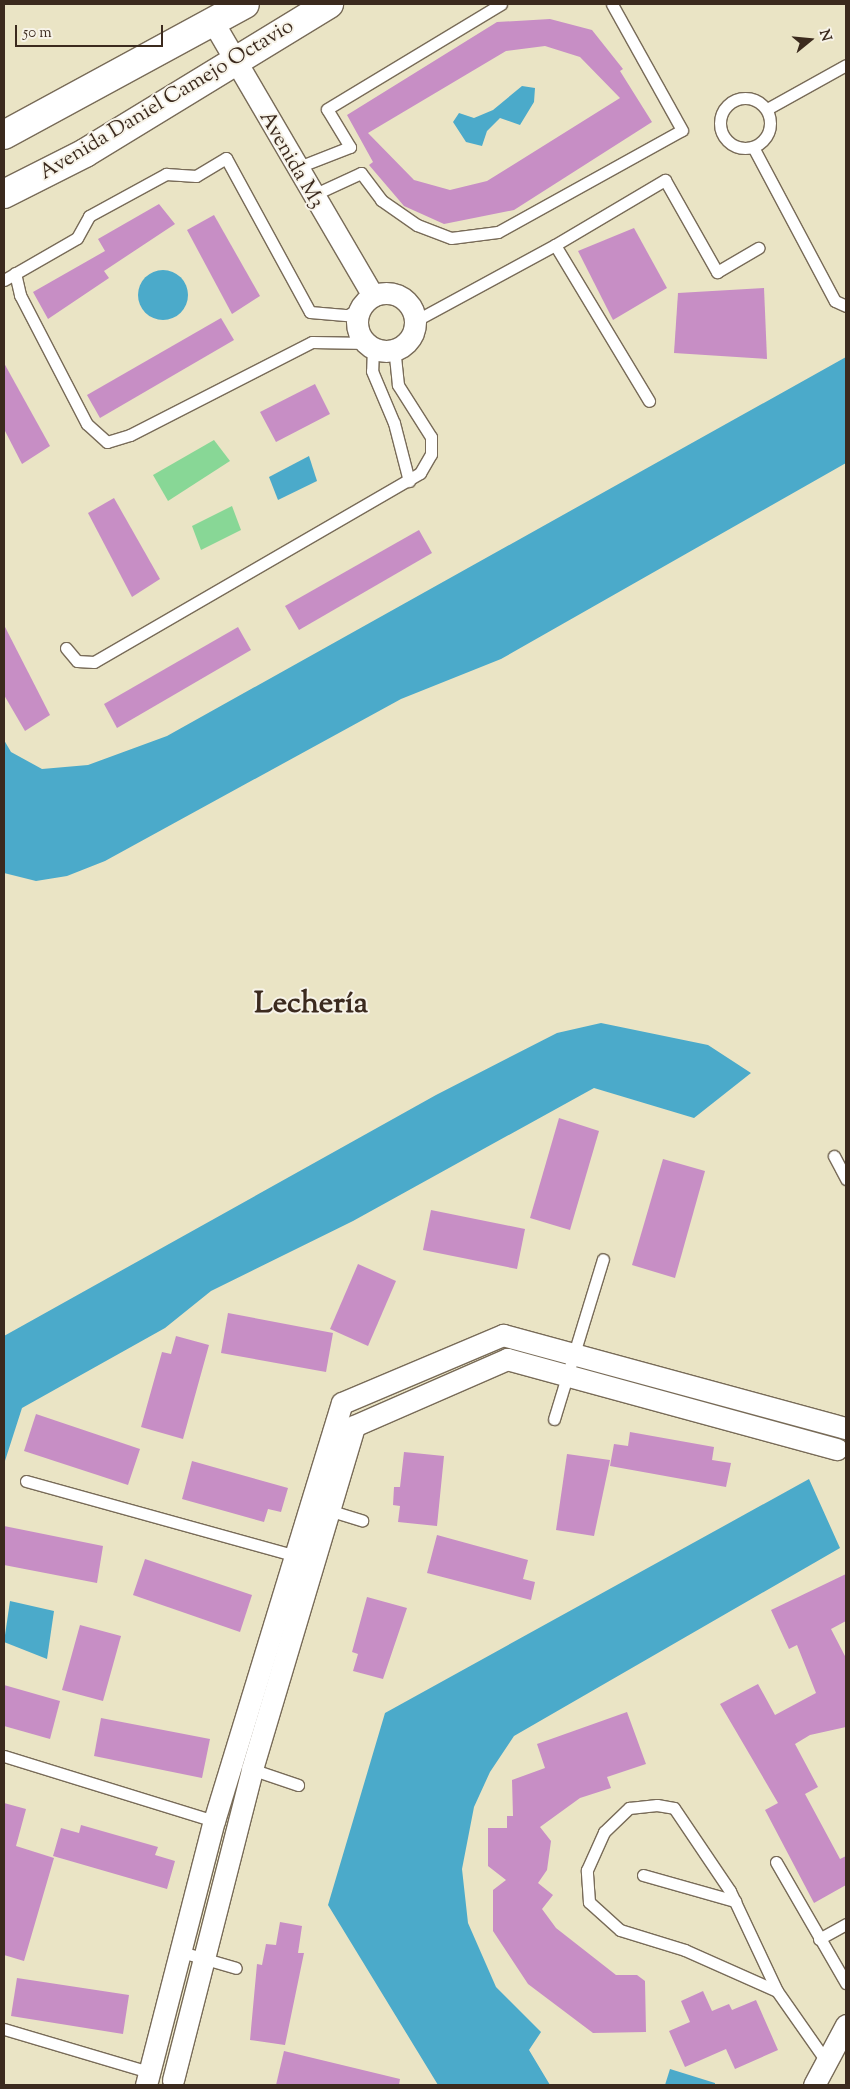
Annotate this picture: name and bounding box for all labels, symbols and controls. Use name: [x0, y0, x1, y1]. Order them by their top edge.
street label: Avenida Daniel Camejo Octavio: [35, 14, 299, 186]
scale bar: [18, 15, 165, 47]
north arrow: [785, 15, 835, 65]
text: 50 m: [23, 23, 52, 44]
text: N: [813, 27, 836, 44]
street label: Avenida M3: [253, 107, 329, 213]
district label: Lechería: [254, 986, 368, 1024]

